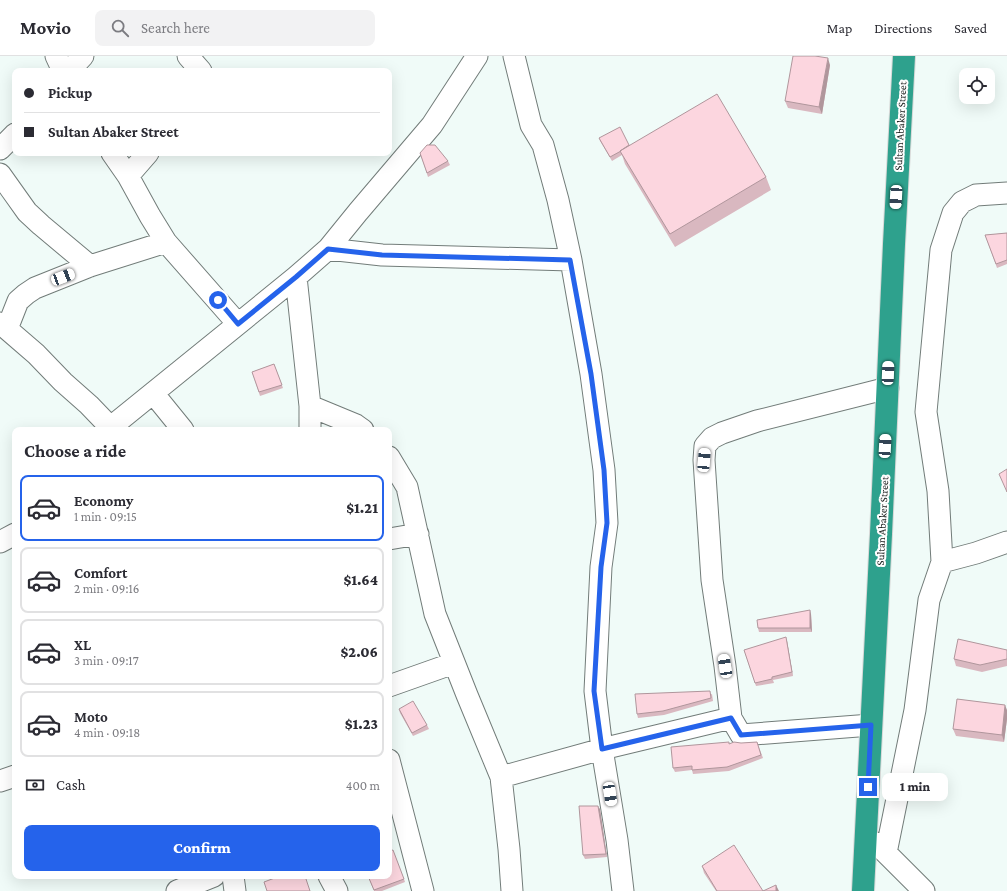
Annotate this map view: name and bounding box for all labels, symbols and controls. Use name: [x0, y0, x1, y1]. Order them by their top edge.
search box: [95, 10, 375, 46]
text: Movio: [20, 17, 71, 38]
icon: search: [109, 17, 131, 39]
text: Search here: [141, 20, 210, 36]
text: Map: [827, 20, 852, 36]
text: Directions: [874, 20, 932, 36]
text: Saved: [954, 20, 987, 36]
map controls: [959, 68, 995, 104]
button: locate: [959, 68, 995, 104]
street label: Sultan Abaker Street: [892, 81, 908, 171]
text: Pickup: [48, 85, 92, 101]
text: Sultan Abaker Street: [48, 124, 179, 140]
car: [889, 185, 903, 209]
car: [50, 267, 76, 287]
route start: [209, 291, 227, 309]
car: [882, 361, 894, 385]
car: [878, 434, 892, 458]
text: Choose a ride: [24, 441, 126, 461]
car: [697, 448, 711, 472]
street label: Sultan Abaker Street: [874, 476, 890, 566]
icon: car: [26, 490, 62, 526]
text: Economy: [74, 493, 133, 509]
text: $1.21: [346, 500, 378, 516]
text: 1 min · 09:15: [74, 509, 137, 524]
icon: car: [26, 562, 62, 598]
text: Comfort: [74, 565, 128, 581]
text: $1.64: [343, 572, 378, 588]
text: 2 min · 09:16: [74, 581, 139, 596]
icon: car: [26, 634, 62, 670]
text: XL: [74, 637, 91, 653]
text: $2.06: [341, 644, 378, 660]
text: 3 min · 09:17: [74, 653, 139, 668]
car: [717, 653, 733, 679]
icon: car: [26, 706, 62, 742]
text: Moto: [74, 709, 108, 725]
text: $1.23: [345, 716, 378, 732]
text: 4 min · 09:18: [74, 725, 140, 740]
callout: 1 min: [882, 773, 948, 801]
icon: cash: [24, 774, 46, 796]
text: Cash: [56, 777, 86, 793]
text: 400 m: [346, 778, 380, 793]
route end: [859, 778, 877, 796]
text: 1 min: [900, 779, 930, 794]
car: [602, 781, 618, 807]
button: Confirm: [24, 825, 380, 871]

